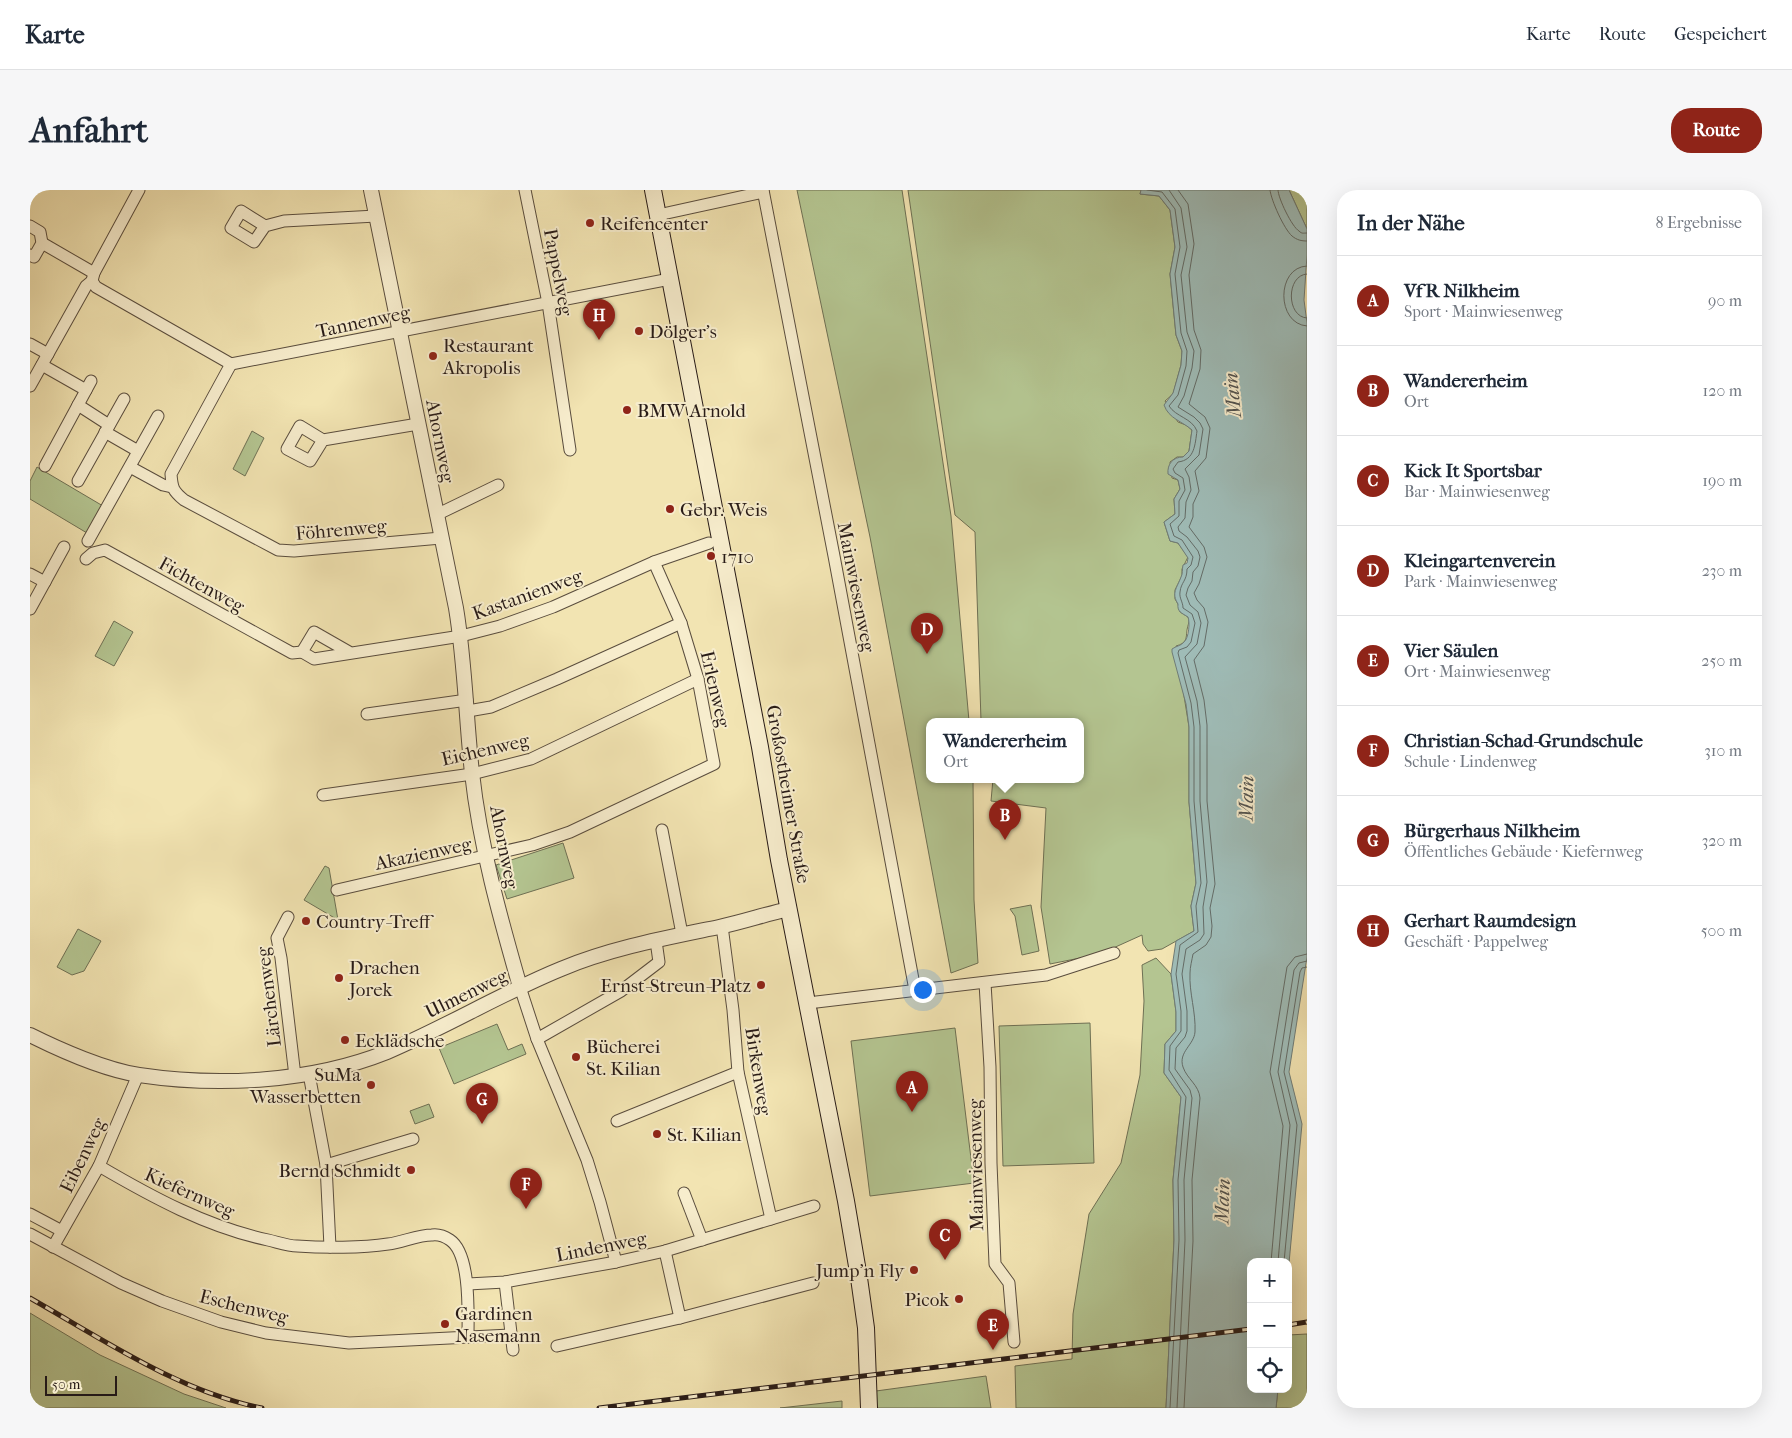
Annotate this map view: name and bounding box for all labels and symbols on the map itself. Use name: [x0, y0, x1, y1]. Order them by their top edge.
place label: Reifencenter: [600, 213, 709, 235]
marker: Reifencenter: [584, 217, 596, 229]
street label: Pappelweg: [539, 227, 577, 318]
pin: H: [583, 299, 615, 340]
street label: Tannenweg: [314, 301, 413, 343]
place label: Dölger's: [649, 321, 717, 343]
marker: Dölger's: [633, 325, 645, 337]
place label: Restaurant Akropolis: [442, 335, 534, 379]
marker: Restaurant Akropolis: [427, 350, 439, 362]
water label: Main: [1219, 372, 1246, 420]
street label: Ahornweg: [421, 397, 459, 486]
place label: BMW Arnold: [637, 400, 746, 422]
marker: BMW Arnold: [621, 404, 633, 416]
place label: Gebr. Weis: [680, 499, 767, 521]
marker: Gebr. Weis: [664, 503, 676, 515]
street label: Föhrenweg: [294, 515, 389, 545]
street label: Mainwiesenweg: [833, 520, 880, 655]
place label: 1710: [721, 546, 754, 568]
marker: 1710: [705, 550, 717, 562]
street label: Fichtenweg: [155, 552, 249, 618]
street label: Kastanienweg: [469, 565, 586, 625]
pin: D: [911, 613, 943, 654]
street label: Erlenweg: [696, 649, 735, 731]
street label: Großostheimer Straße: [761, 703, 815, 885]
street label: Eichenweg: [439, 729, 532, 771]
water label: Main: [1235, 775, 1258, 823]
pin: B: [989, 799, 1021, 840]
street label: Ahornweg: [485, 803, 523, 892]
street label: Akazienweg: [372, 833, 474, 875]
place label: Country-Treff: [316, 911, 435, 933]
marker: Country-Treff: [300, 915, 312, 927]
street label: Lärchenweg: [252, 945, 286, 1048]
place label: Drachen Jorek: [347, 957, 420, 1001]
street label: Ulmenweg: [422, 964, 512, 1023]
marker: Drachen Jorek: [333, 972, 345, 984]
place label: Ernst-Streun-Platz: [600, 975, 751, 997]
your location: [910, 977, 936, 1003]
marker: Ernst-Streun-Platz: [755, 979, 767, 991]
street label: Birkenweg: [740, 1026, 776, 1118]
place label: Ecklädsche: [355, 1030, 444, 1052]
marker: Ecklädsche: [339, 1034, 351, 1046]
place label: Bücherei St. Kilian: [586, 1036, 661, 1080]
marker: Bücherei St. Kilian: [570, 1051, 582, 1063]
place label: SuMa Wasserbetten: [249, 1064, 361, 1108]
pin: A: [896, 1071, 928, 1112]
marker: SuMa Wasserbetten: [365, 1079, 377, 1091]
pin: G: [466, 1083, 498, 1124]
street label: Mainwiesenweg: [964, 1098, 988, 1231]
street label: Eibenweg: [55, 1114, 111, 1196]
place label: St. Kilian: [667, 1124, 741, 1146]
marker: St. Kilian: [651, 1128, 663, 1140]
place label: Bernd Schmidt: [279, 1160, 401, 1182]
street label: Kiefernweg: [141, 1163, 239, 1223]
marker: Bernd Schmidt: [405, 1164, 417, 1176]
pin: F: [510, 1168, 542, 1209]
water label: Main: [1210, 1178, 1235, 1226]
pin: C: [929, 1219, 961, 1260]
street label: Lindenweg: [554, 1227, 649, 1267]
place label: Jump'n Fly: [814, 1260, 905, 1282]
marker: Jump'n Fly: [908, 1264, 920, 1276]
street label: Eschenweg: [197, 1285, 291, 1329]
place label: Picok: [904, 1289, 949, 1311]
marker: Picok: [953, 1293, 965, 1305]
place label: Gardinen Nasemann: [455, 1303, 541, 1347]
pin: E: [977, 1309, 1009, 1350]
marker: Gardinen Nasemann: [439, 1318, 451, 1330]
scale bar: [45, 1373, 118, 1396]

